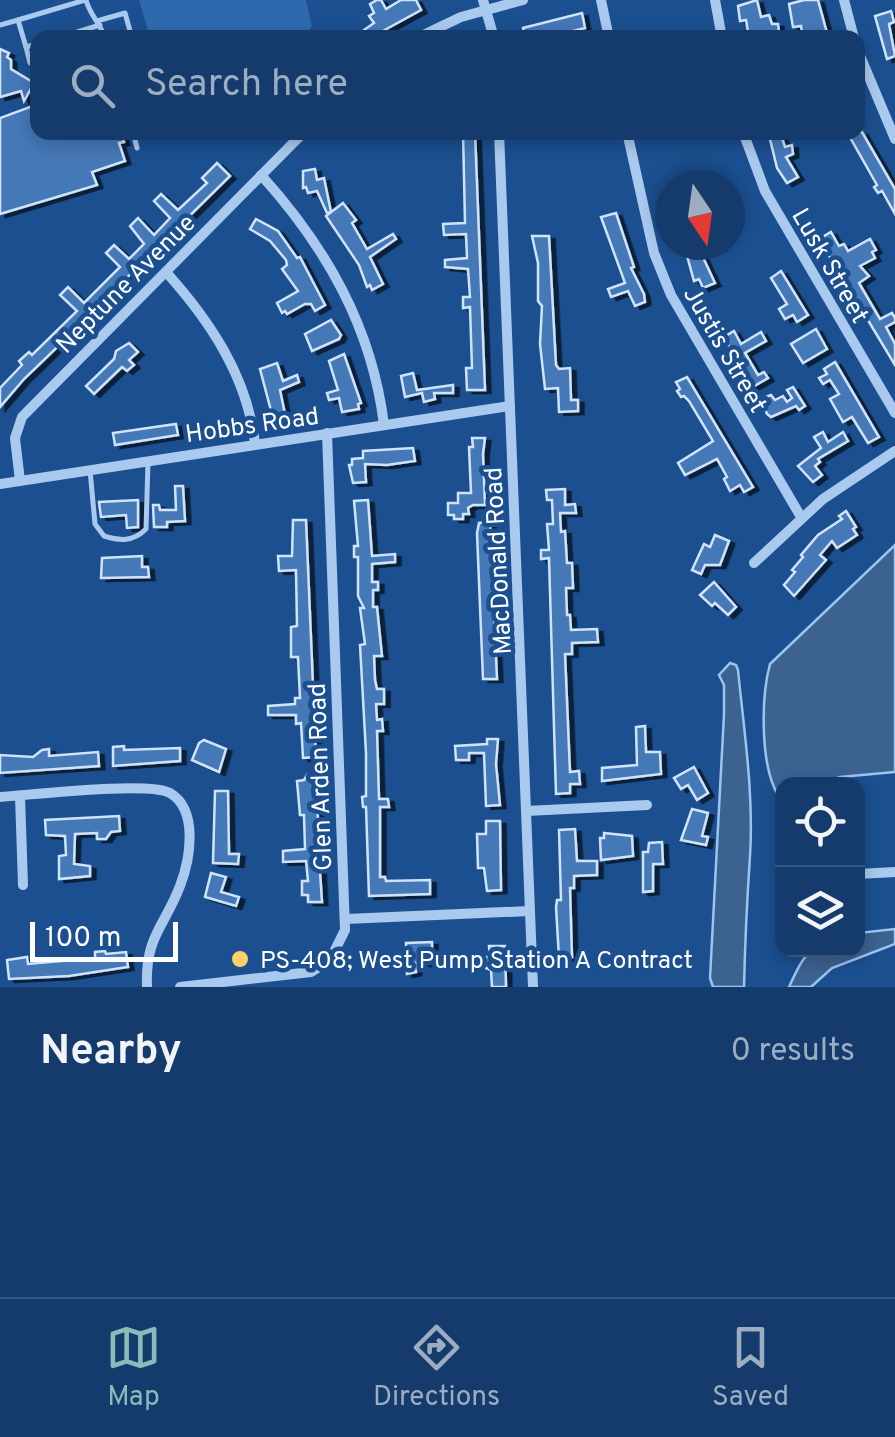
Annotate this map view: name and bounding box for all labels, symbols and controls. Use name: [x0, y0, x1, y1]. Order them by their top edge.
search box: [30, 30, 865, 140]
icon: search: [65, 58, 120, 113]
text: Search here: [145, 61, 348, 110]
north arrow: [655, 170, 745, 260]
street label: Lusk Street: [783, 203, 874, 330]
street label: Neptune Avenue: [50, 208, 204, 362]
street label: Justis Street: [674, 281, 772, 420]
street label: Hobbs Road: [183, 402, 321, 452]
street label: MacDonald Road: [479, 466, 521, 655]
street label: Glen Arden Road: [303, 682, 341, 871]
map controls: [775, 777, 865, 957]
button: locate: [775, 777, 865, 867]
button: layers: [775, 867, 865, 957]
scale bar: [30, 917, 178, 961]
text: 100 m: [45, 921, 121, 957]
place label: PS-408; West Pump Station A Contract: [260, 946, 693, 978]
marker: PS-408; West Pump Station A Contract: [229, 948, 251, 970]
text: Nearby: [40, 1026, 182, 1079]
text: 0 results: [730, 1032, 855, 1072]
tab: Map: [106, 1320, 161, 1416]
tab: Directions: [373, 1320, 500, 1416]
tab: Saved: [712, 1320, 789, 1416]

